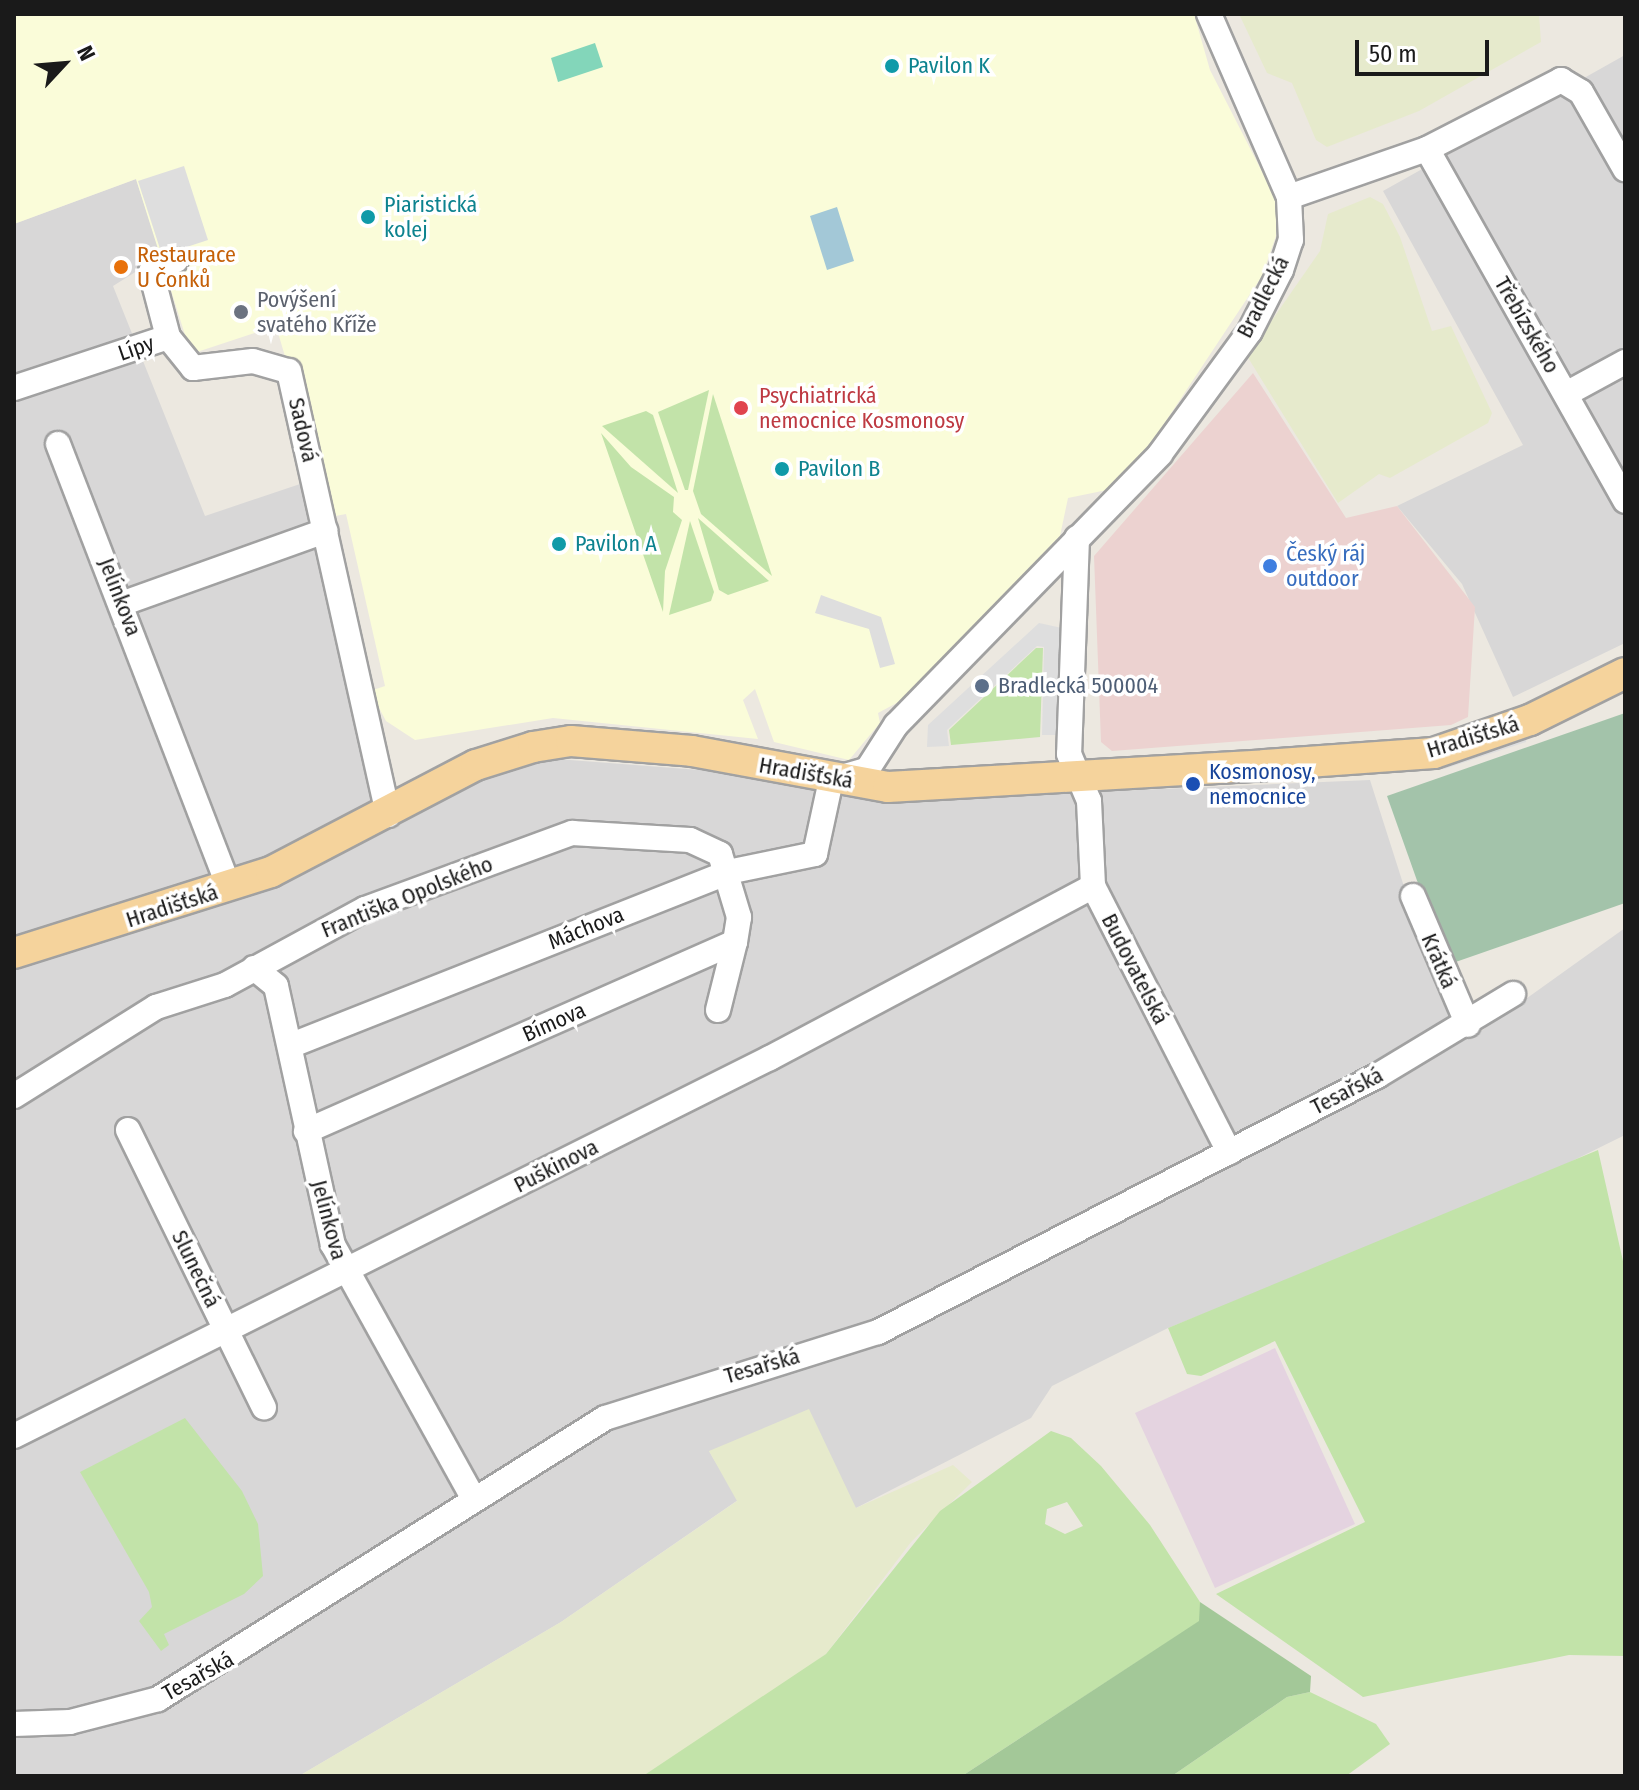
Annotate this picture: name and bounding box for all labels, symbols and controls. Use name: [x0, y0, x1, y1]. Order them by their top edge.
north arrow: [24, 24, 104, 104]
scale bar: [1359, 24, 1493, 74]
text: 50 m: [1369, 40, 1417, 68]
text: N: [71, 41, 101, 65]
place label: Pavilon K: [908, 53, 990, 79]
marker: Pavilon K: [883, 57, 901, 75]
place label: Piaristická kolej: [384, 191, 477, 242]
marker: Piaristická kolej: [359, 208, 377, 226]
place label: Restaurace U Čonků: [137, 241, 236, 292]
street label: Bradlecká: [1231, 252, 1295, 342]
marker: Restaurace U Čonků: [112, 258, 130, 276]
street label: Třebízského: [1489, 272, 1565, 378]
place label: Povýšení svatého Kříže: [257, 286, 377, 338]
marker: Povýšení svatého Kříže: [232, 303, 250, 321]
street label: Lípy: [114, 330, 158, 366]
place label: Psychiatrická nemocnice Kosmonosy: [759, 382, 964, 434]
street label: Sadová: [283, 395, 323, 465]
marker: Psychiatrická nemocnice Kosmonosy: [730, 397, 752, 419]
place label: Pavilon B: [798, 456, 880, 482]
marker: Pavilon B: [773, 460, 791, 478]
place label: Pavilon A: [575, 531, 657, 557]
marker: Pavilon A: [550, 535, 568, 553]
place label: Český ráj outdoor: [1286, 540, 1365, 592]
street label: Jelínkova: [93, 554, 147, 640]
marker: Český ráj outdoor: [1261, 557, 1279, 575]
place label: Bradlecká 500004: [998, 673, 1158, 699]
marker: Bradlecká 500004: [973, 677, 991, 695]
street label: Hradišťská: [1424, 710, 1522, 764]
street label: Hradišťská: [757, 752, 855, 794]
place label: Kosmonosy, nemocnice: [1209, 758, 1316, 810]
marker: Kosmonosy, nemocnice: [1184, 775, 1202, 793]
street label: Františka Opolského: [317, 851, 497, 943]
street label: Hradišťská: [123, 879, 221, 933]
street label: Máchova: [544, 901, 628, 955]
street label: Budovatelská: [1096, 909, 1174, 1029]
street label: Krátká: [1416, 929, 1462, 993]
street label: Bímova: [518, 996, 590, 1048]
street label: Tesařská: [1307, 1062, 1387, 1120]
street label: Puškinova: [509, 1134, 603, 1198]
street label: Jelínkova: [306, 1177, 352, 1263]
street label: Slunečná: [166, 1226, 226, 1312]
street label: Tesařská: [721, 1343, 803, 1389]
street label: Tesařská: [158, 1646, 238, 1706]

